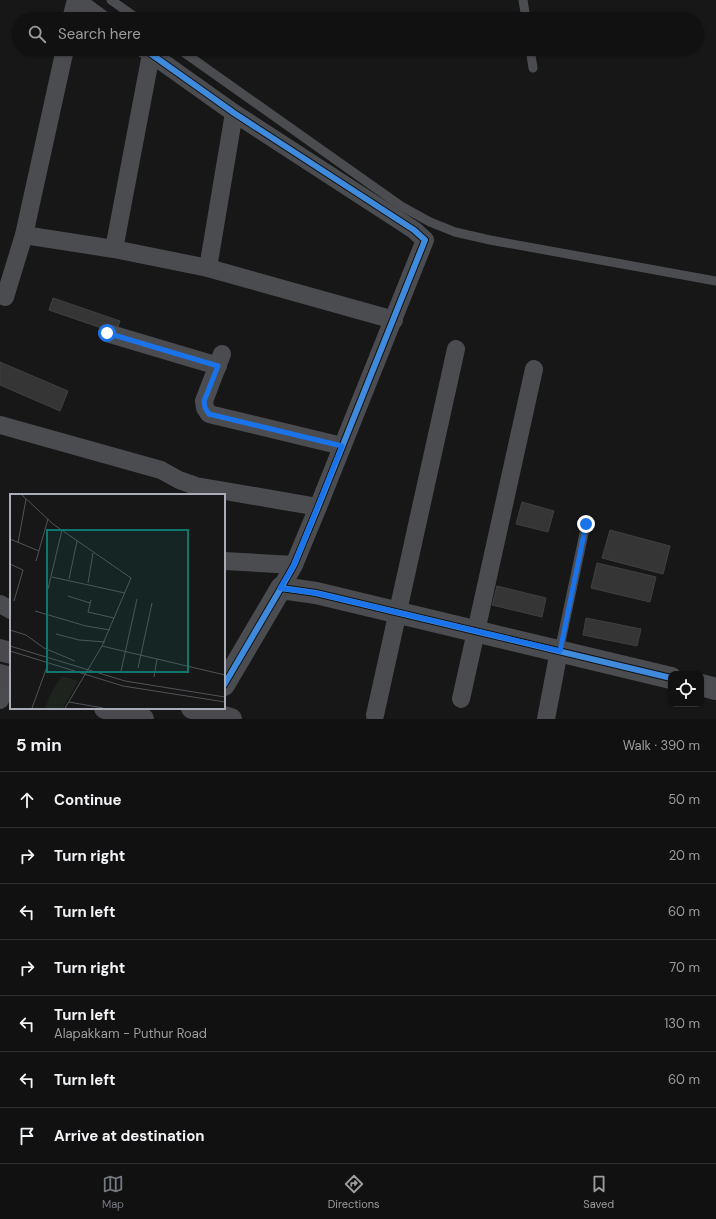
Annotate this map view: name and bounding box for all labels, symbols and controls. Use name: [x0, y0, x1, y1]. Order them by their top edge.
search box: [12, 12, 704, 56]
icon: search: [26, 23, 48, 45]
text: Search here: [58, 24, 141, 44]
route start: [98, 324, 116, 342]
inset map: [10, 494, 225, 709]
route end: [577, 515, 595, 533]
map controls: [668, 671, 704, 707]
button: locate: [668, 671, 704, 707]
text: 5 min: [16, 734, 62, 756]
text: Walk · 390 m: [623, 737, 700, 754]
icon: ahead: [16, 789, 38, 811]
text: Continue: [54, 790, 122, 810]
text: 50 m: [668, 791, 700, 808]
icon: right: [16, 845, 38, 867]
text: Turn right: [54, 846, 125, 866]
text: 20 m: [669, 847, 700, 864]
icon: left: [16, 901, 38, 923]
text: Turn left: [54, 902, 115, 922]
text: 60 m: [668, 903, 700, 920]
icon: right: [16, 957, 38, 979]
text: Turn right: [54, 958, 125, 978]
text: 70 m: [669, 959, 700, 976]
text: Turn left: [54, 1005, 115, 1025]
icon: left: [16, 1013, 38, 1035]
text: 130 m: [664, 1015, 700, 1032]
text: Alapakkam - Puthur Road: [54, 1025, 207, 1042]
icon: left: [16, 1069, 38, 1091]
text: Turn left: [54, 1070, 115, 1090]
text: 60 m: [668, 1071, 700, 1088]
icon: arrive: [16, 1125, 38, 1147]
text: Arrive at destination: [54, 1126, 205, 1146]
tab: Map: [102, 1173, 124, 1211]
tab: Directions: [328, 1173, 380, 1211]
tab: Saved: [583, 1173, 614, 1211]

